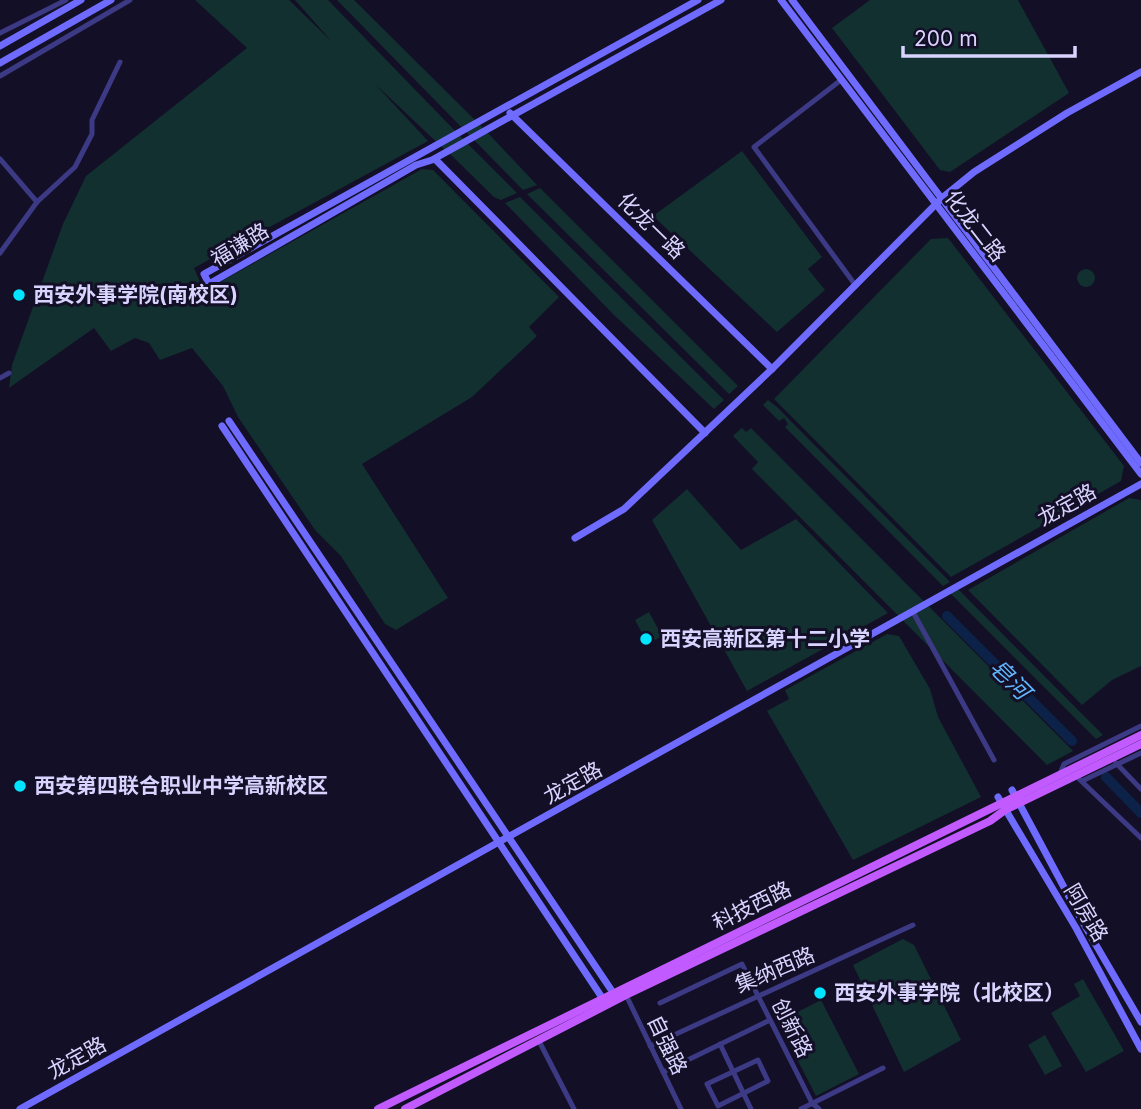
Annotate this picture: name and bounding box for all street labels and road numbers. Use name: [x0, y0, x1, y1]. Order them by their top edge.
street label: 化龙二路: [940, 185, 1011, 266]
street label: 化龙一路: [612, 187, 690, 264]
street label: 福谦路: [206, 218, 273, 272]
street label: 龙定路: [1033, 478, 1100, 531]
street label: 龙定路: [539, 756, 606, 809]
street label: 科技西路: [709, 876, 795, 935]
street label: 阿房路: [1059, 879, 1113, 946]
street label: 集纳西路: [731, 942, 818, 997]
street label: 创新路: [767, 994, 818, 1062]
street label: 自强路: [642, 1011, 692, 1079]
street label: 龙定路: [43, 1031, 110, 1084]

